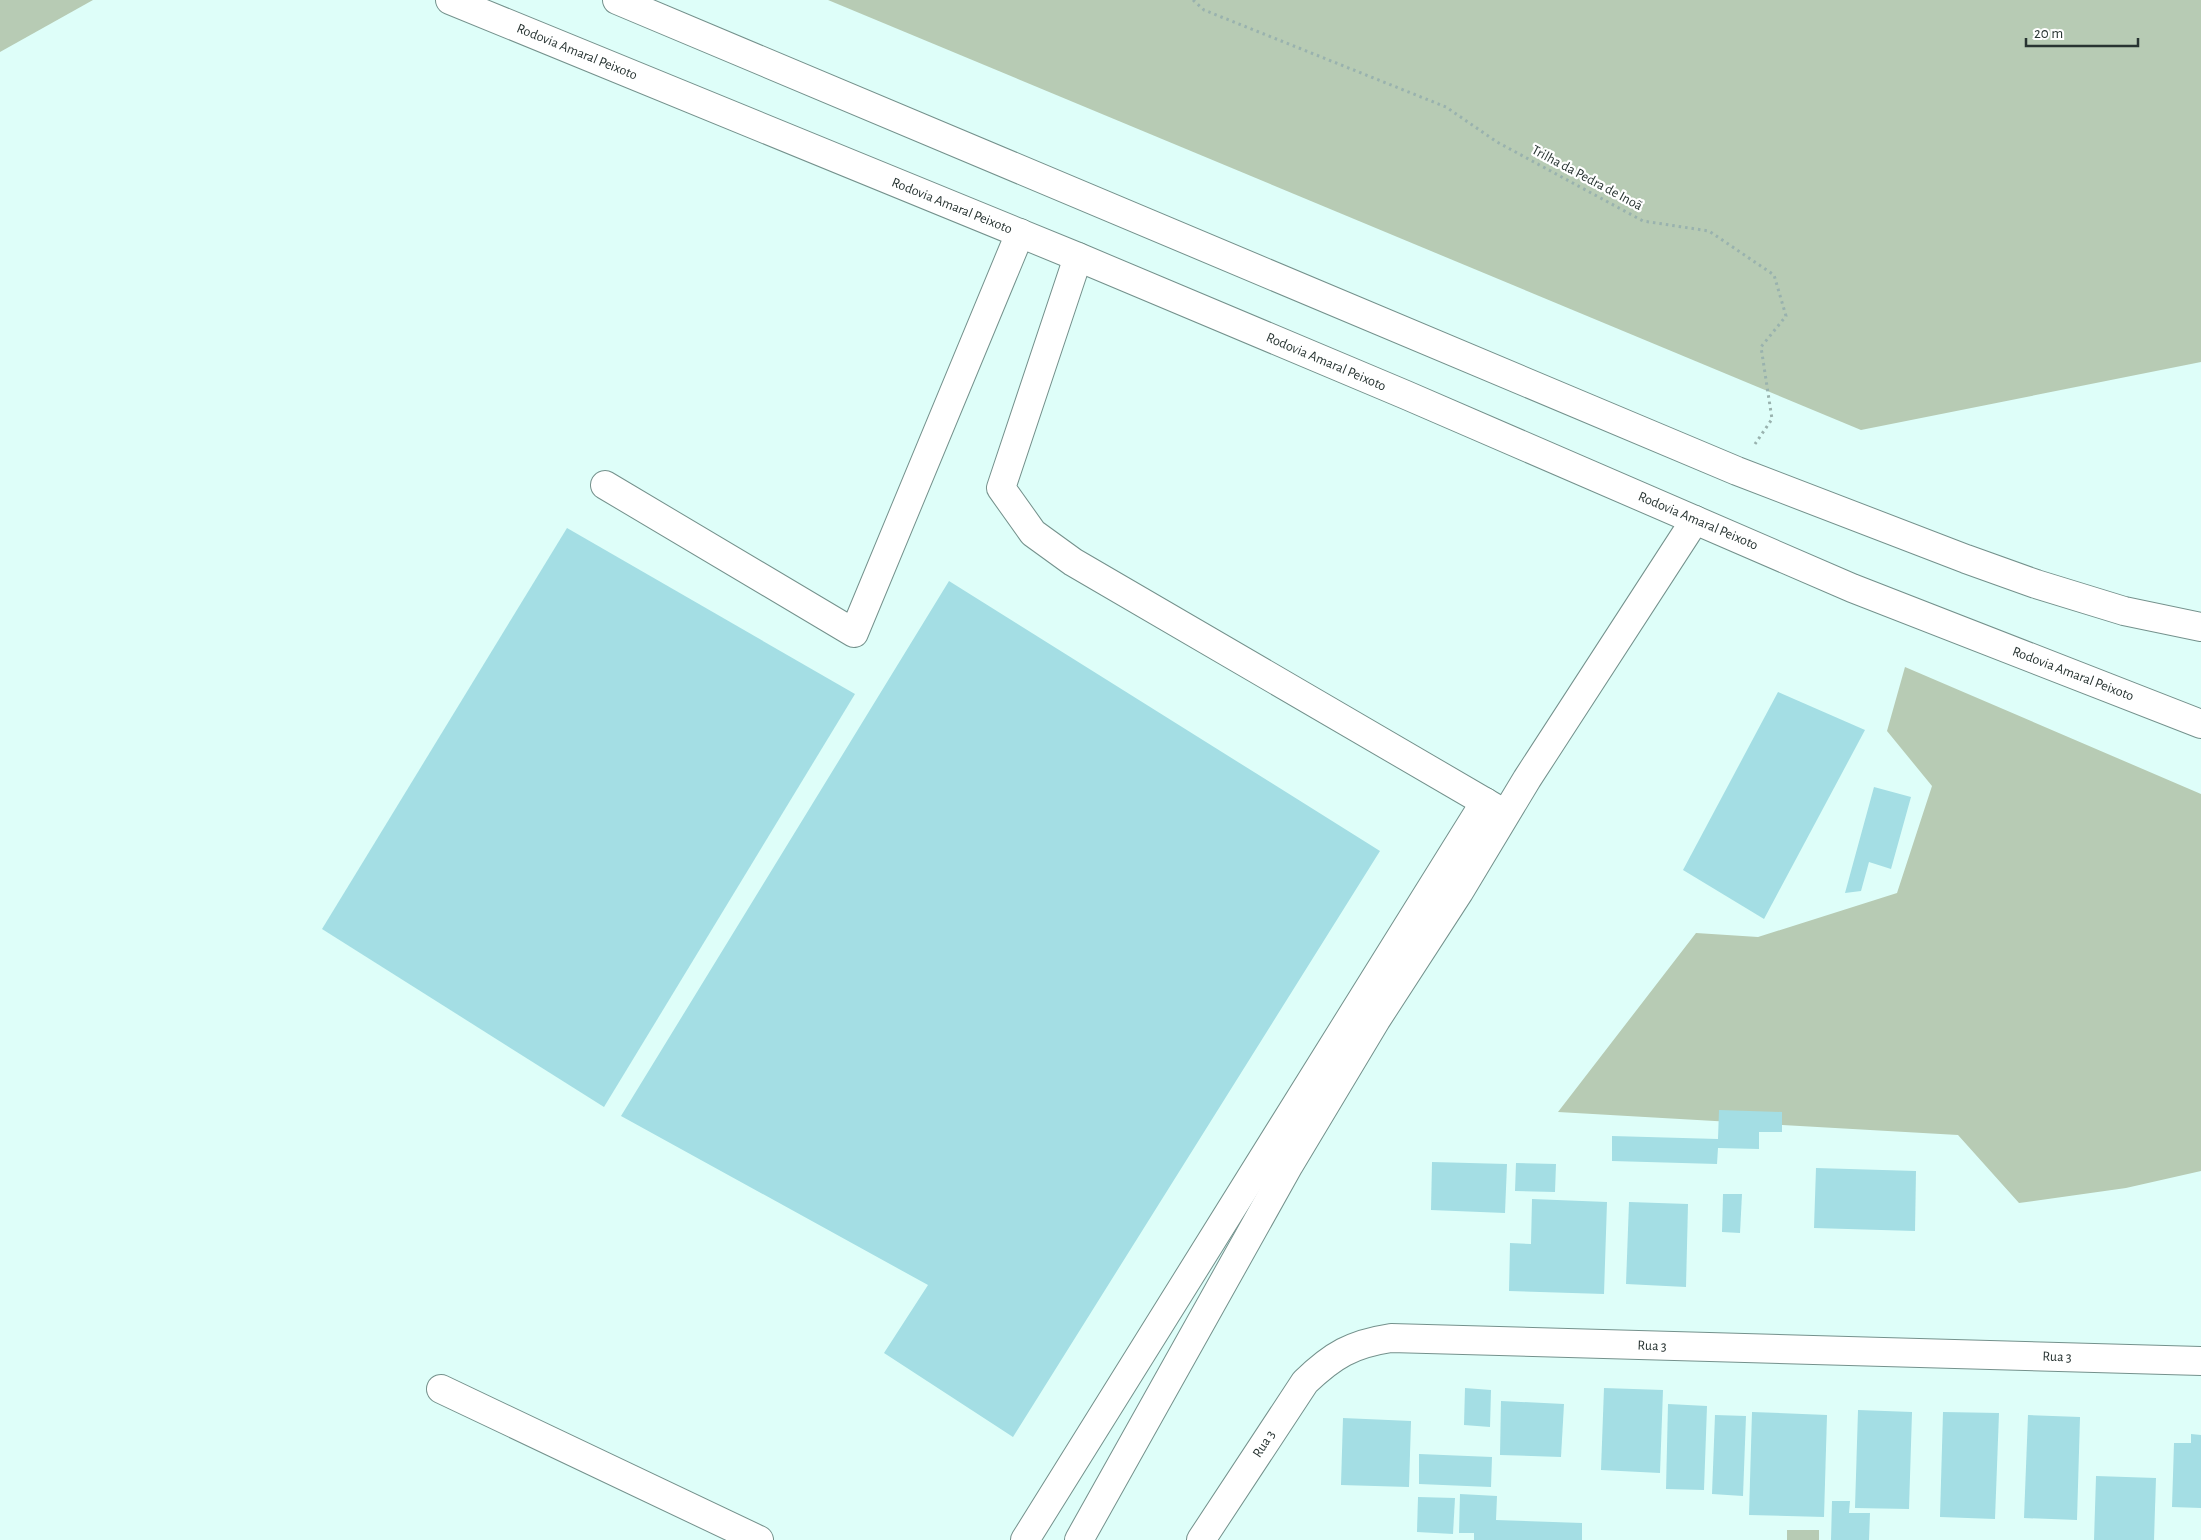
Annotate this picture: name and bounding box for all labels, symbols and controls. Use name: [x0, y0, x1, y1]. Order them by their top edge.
scale bar: [2026, 15, 2138, 47]
street label: Rodovia Amaral Peixoto: [515, 21, 639, 83]
text: 20 m: [2034, 26, 2063, 41]
street label: Trilha da Pedra de Inoã: [1529, 143, 1645, 213]
street label: Rodovia Amaral Peixoto: [890, 175, 1014, 237]
street label: Rodovia Amaral Peixoto: [1264, 330, 1388, 394]
street label: Rodovia Amaral Peixoto: [1636, 489, 1760, 553]
street label: Rodovia Amaral Peixoto: [2010, 644, 2136, 704]
street label: Rua 3: [1637, 1338, 1667, 1354]
street label: Rua 3: [2042, 1349, 2072, 1365]
street label: Rua 3: [1250, 1428, 1278, 1460]

